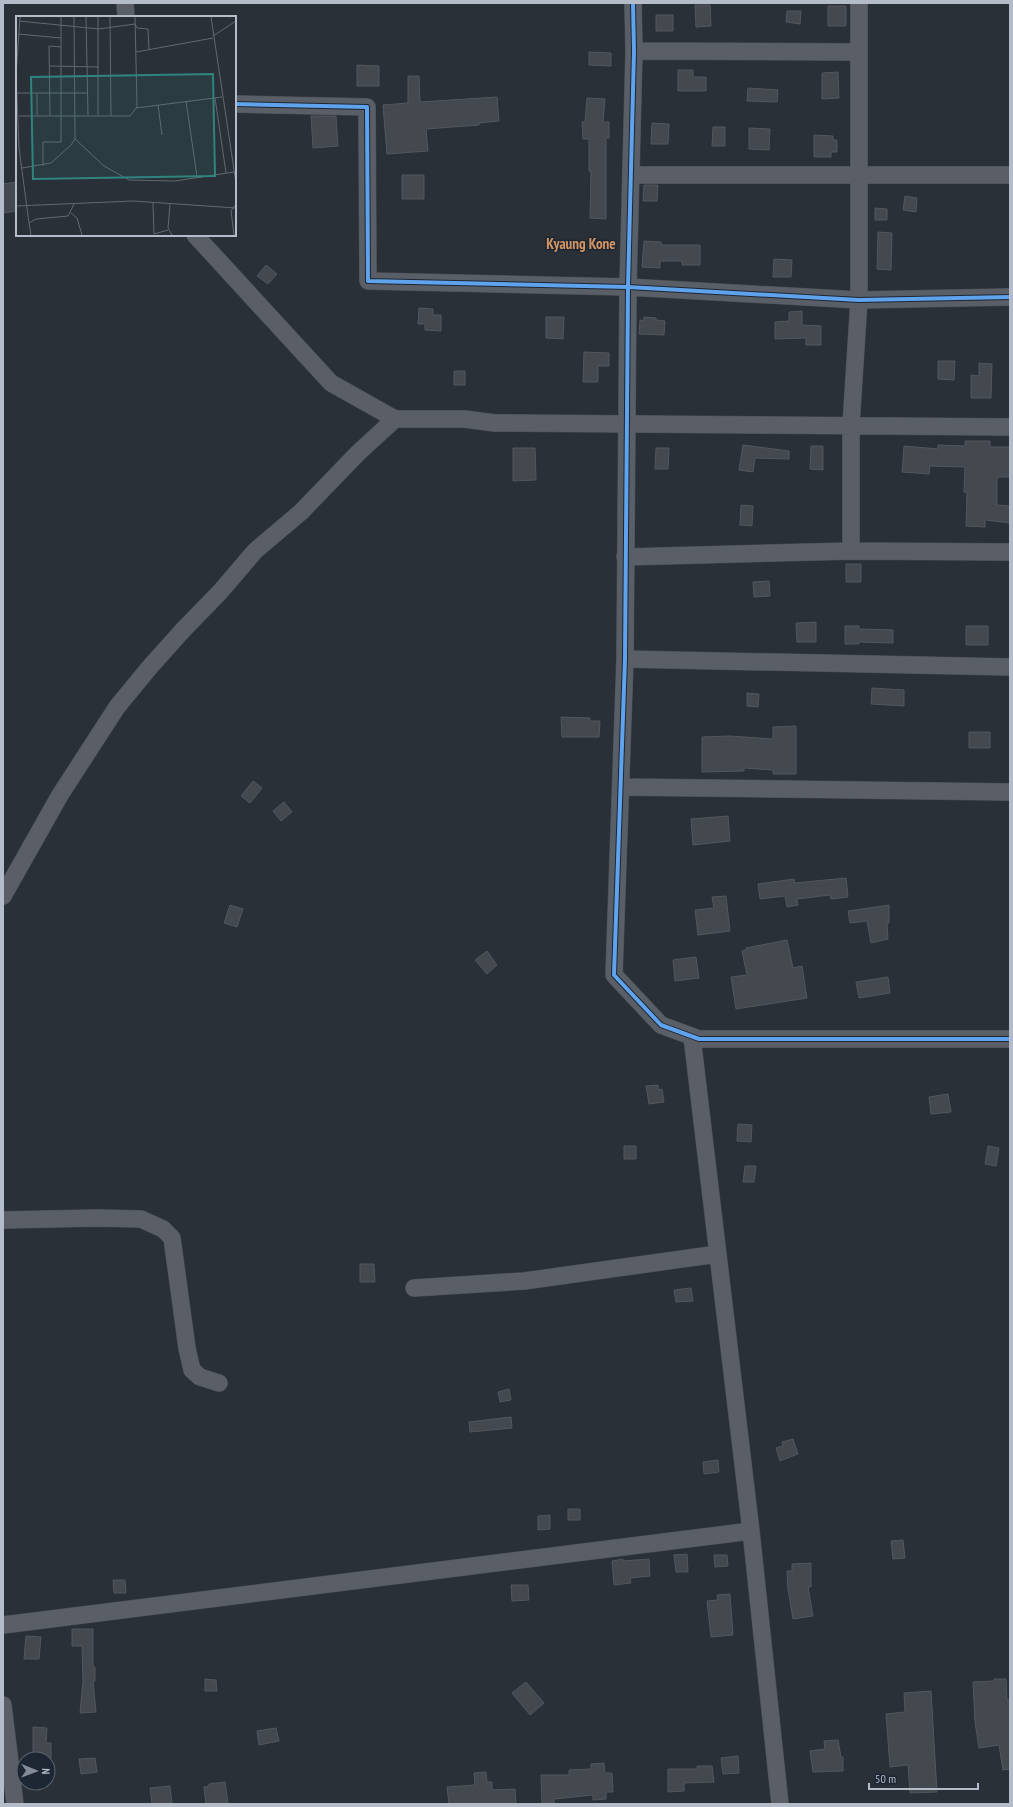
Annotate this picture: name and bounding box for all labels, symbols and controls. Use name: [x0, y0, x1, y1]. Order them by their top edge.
inset map: [16, 16, 236, 236]
district label: Kyaung Kone: [546, 234, 616, 253]
north arrow: [16, 1751, 56, 1791]
scale bar: [869, 1765, 978, 1791]
text: N: [39, 1768, 53, 1774]
text: 50 m: [875, 1771, 896, 1786]

